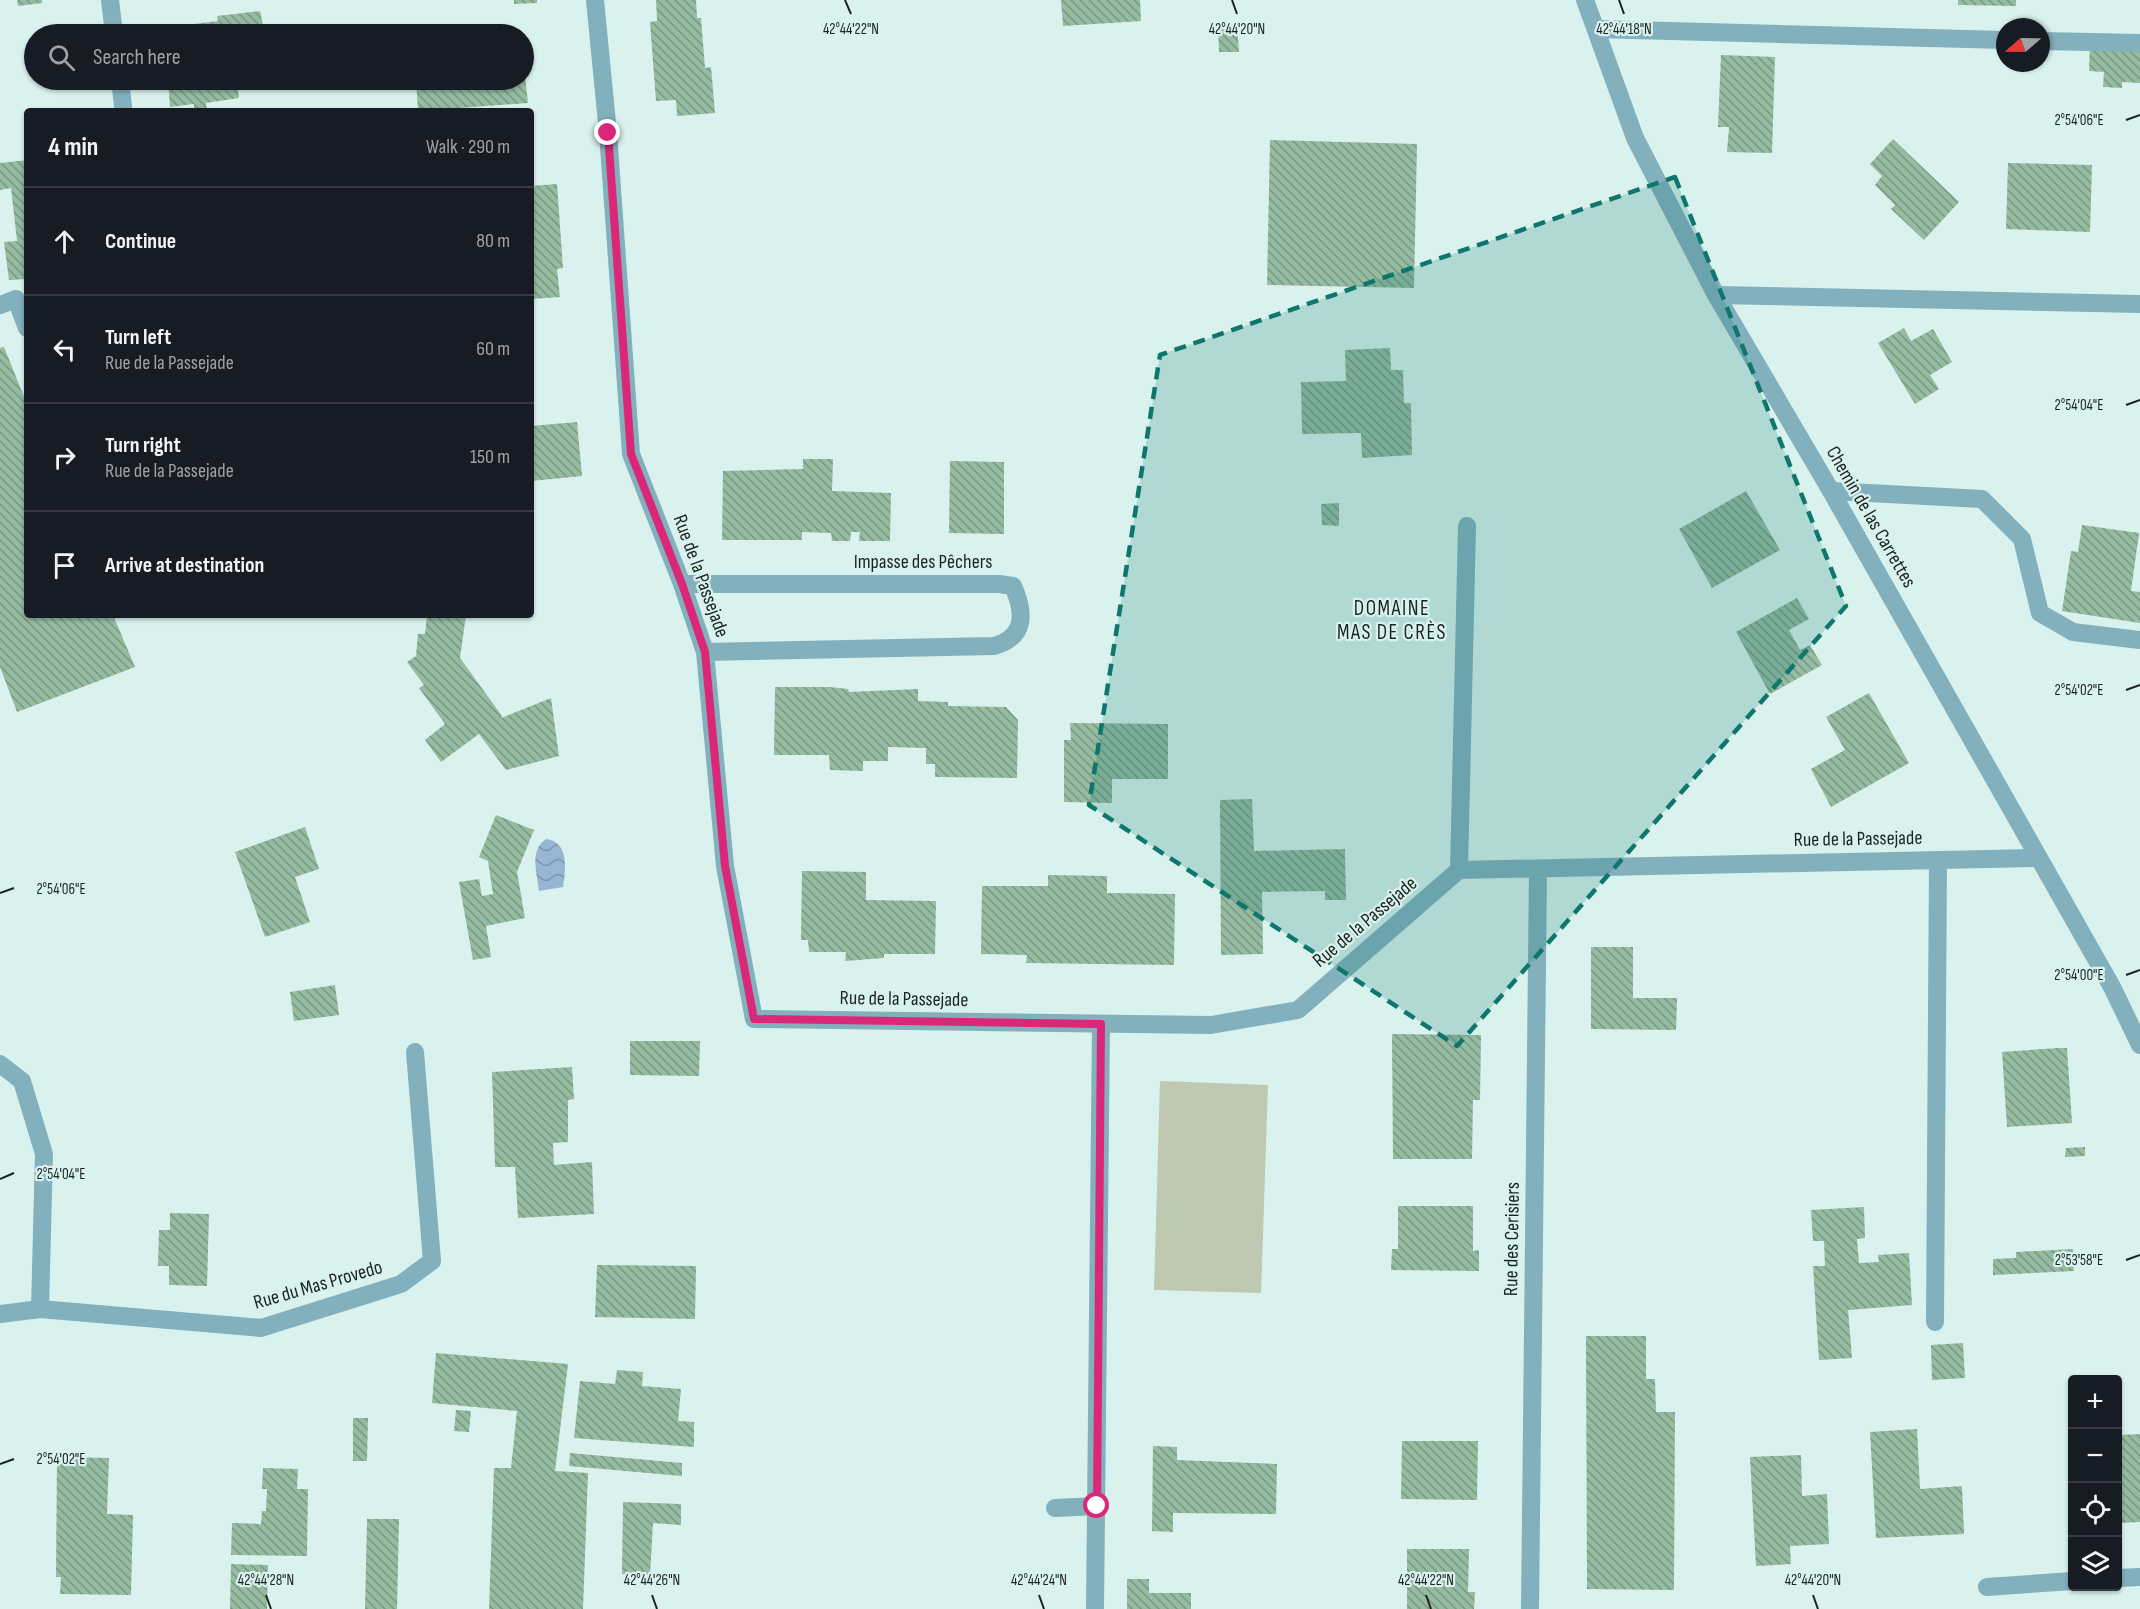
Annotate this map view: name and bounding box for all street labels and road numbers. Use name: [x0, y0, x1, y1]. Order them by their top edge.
street label: Chemin de las Carrettes: [1821, 442, 1921, 592]
street label: Rue de la Passejade: [668, 511, 734, 641]
street label: Impasse des Pêchers: [854, 550, 992, 574]
street label: Rue de la Passejade: [1793, 826, 1923, 852]
street label: Rue de la Passejade: [1308, 871, 1422, 973]
street label: Rue de la Passejade: [839, 986, 969, 1012]
street label: Rue des Cerisiers: [1499, 1182, 1525, 1296]
street label: Rue du Mas Provedo: [251, 1255, 385, 1315]

